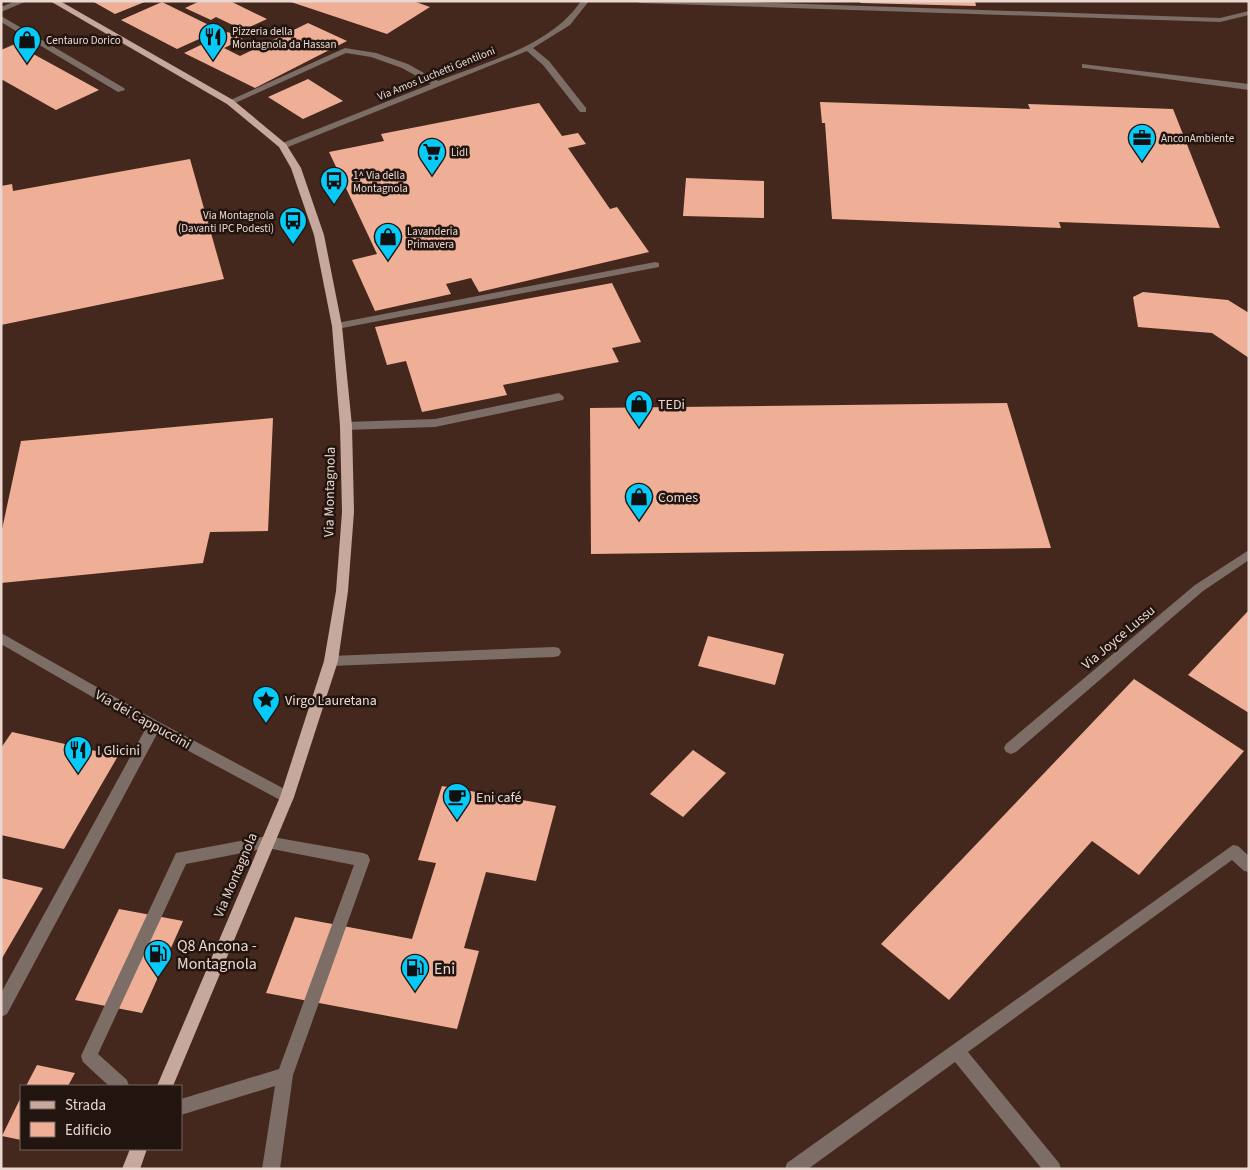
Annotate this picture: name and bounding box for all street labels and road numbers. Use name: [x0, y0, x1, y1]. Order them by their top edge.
street label: Via Amos Luchetti Gentiloni: [375, 43, 497, 104]
street label: Via Montagnola: [319, 447, 341, 537]
street label: Via Joyce Lussu: [1077, 601, 1160, 675]
street label: Via dei Cappuccini: [91, 685, 194, 754]
street label: Via Montagnola: [209, 830, 263, 921]

